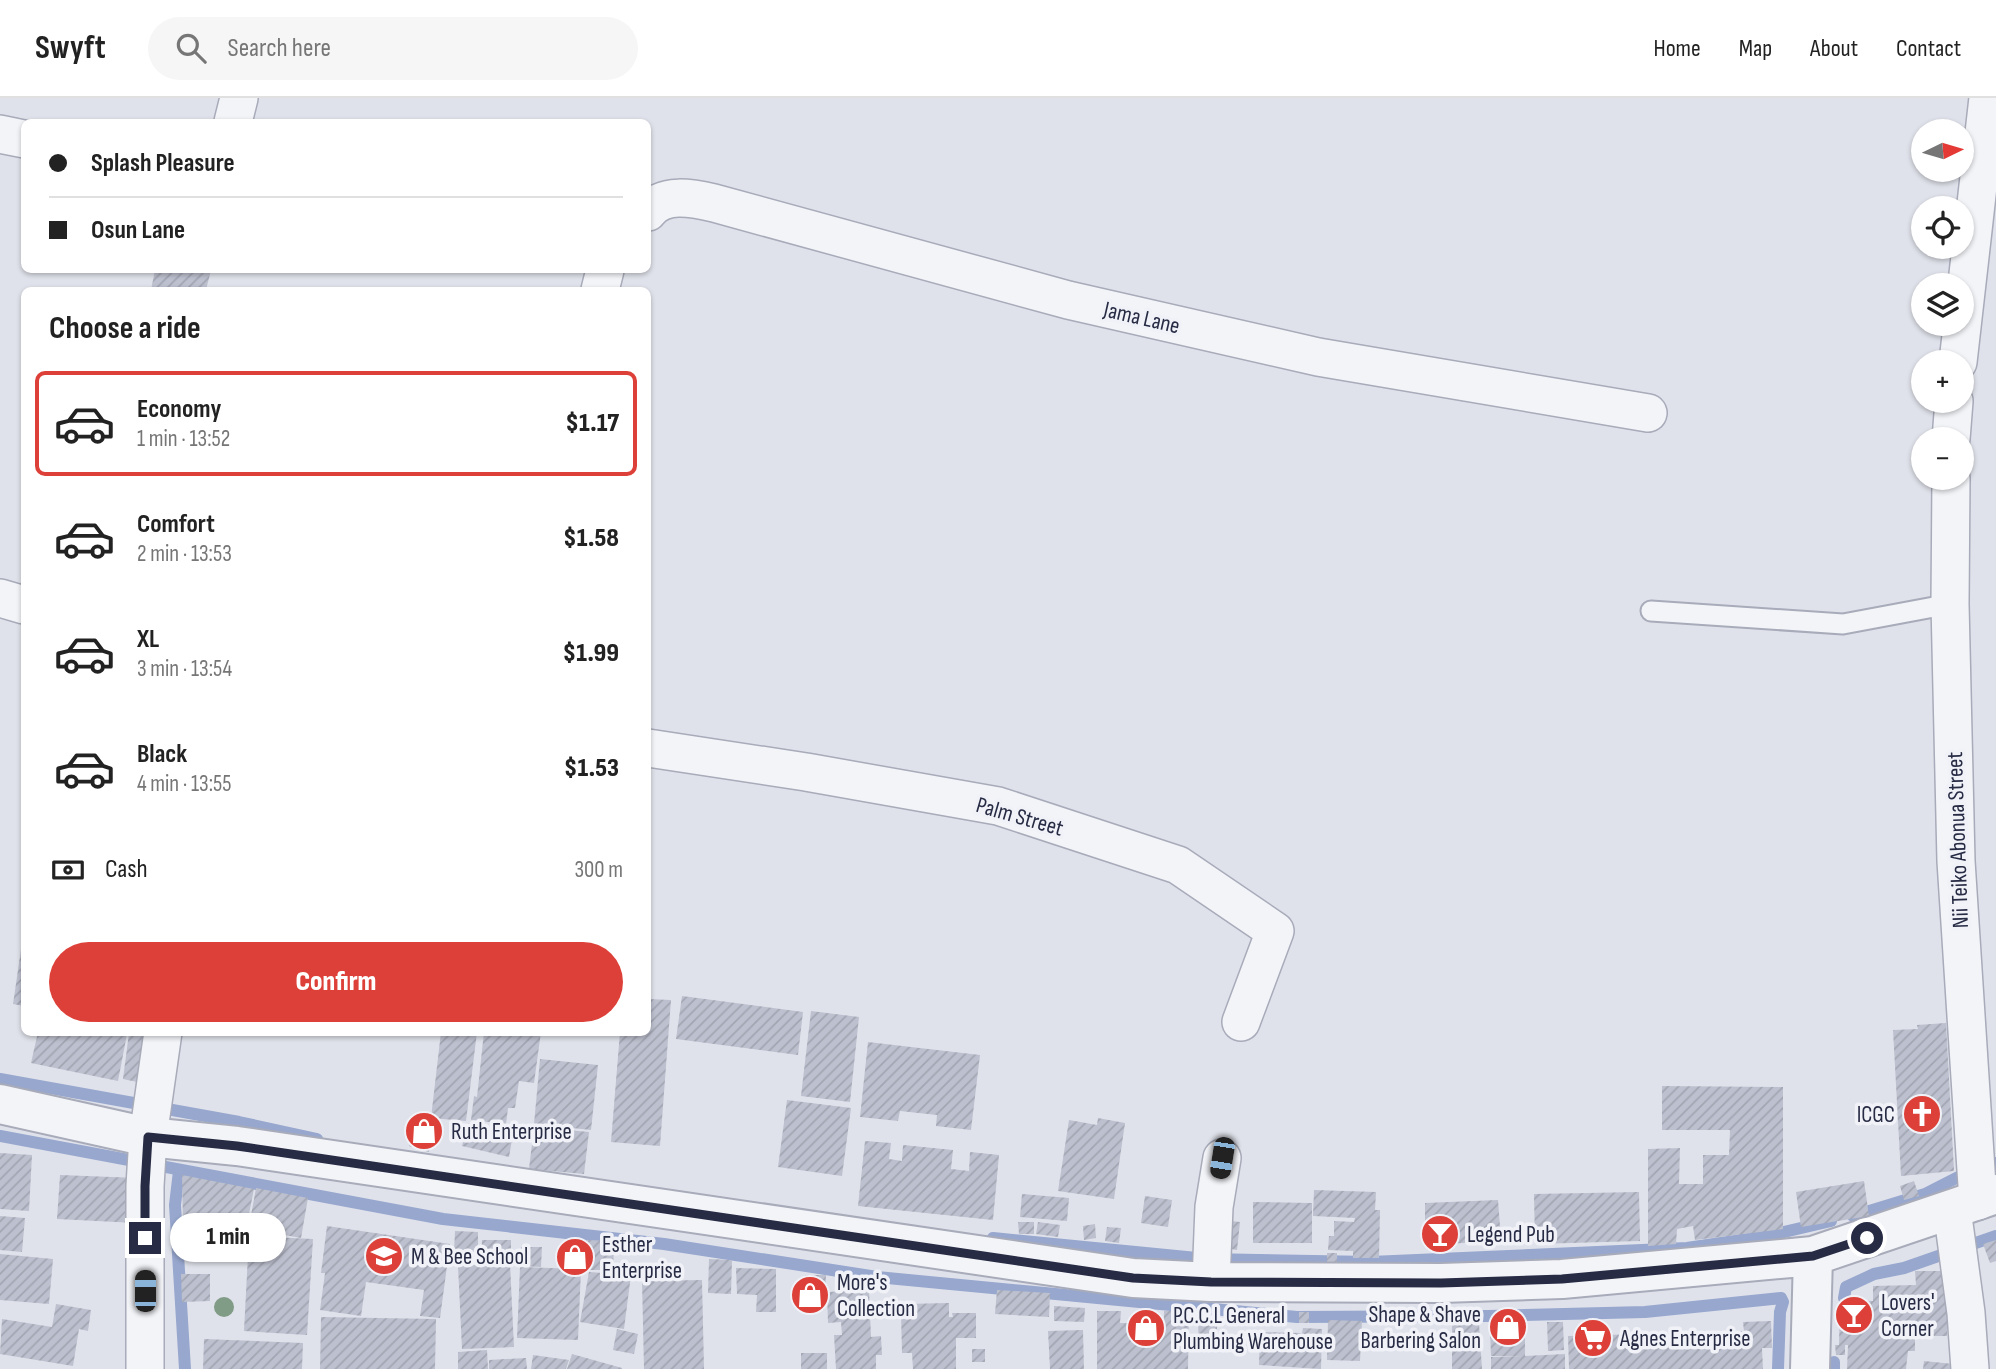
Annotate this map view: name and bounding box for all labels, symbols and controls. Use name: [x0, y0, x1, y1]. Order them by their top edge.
search box: [148, 17, 638, 80]
text: Swyft: [35, 28, 106, 68]
icon: search: [172, 29, 210, 67]
text: Search here: [228, 33, 331, 64]
text: Home: [1653, 34, 1701, 63]
text: Map: [1739, 34, 1772, 63]
text: About: [1810, 34, 1858, 63]
text: Contact: [1896, 34, 1961, 63]
north arrow: [1911, 119, 1974, 182]
map controls: [1911, 119, 1974, 490]
text: Splash Pleasure: [91, 148, 235, 179]
button: locate: [1911, 196, 1974, 259]
text: Osun Lane: [91, 215, 185, 246]
button: layers: [1911, 273, 1974, 336]
street label: Jama Lane: [1100, 295, 1183, 340]
text: Choose a ride: [49, 309, 201, 348]
button: +: [1911, 350, 1974, 413]
icon: car: [53, 392, 116, 455]
text: Economy: [137, 394, 221, 425]
text: $1.17: [566, 408, 619, 439]
text: 1 min · 13:52: [137, 425, 230, 453]
button: −: [1911, 427, 1974, 490]
icon: car: [53, 507, 116, 570]
text: Comfort: [137, 509, 215, 540]
text: $1.58: [563, 523, 619, 554]
text: 2 min · 13:53: [137, 540, 232, 568]
icon: car: [53, 622, 116, 685]
text: XL: [137, 624, 159, 655]
text: $1.99: [563, 638, 619, 669]
text: 3 min · 13:54: [137, 655, 232, 683]
icon: car: [53, 737, 116, 800]
text: Black: [137, 739, 187, 770]
street label: Nii Teiko Abonua Street: [1941, 751, 1975, 929]
text: $1.53: [564, 753, 619, 784]
text: 4 min · 13:55: [137, 770, 232, 798]
street label: Palm Street: [973, 791, 1067, 843]
icon: cash: [49, 851, 87, 889]
text: Cash: [105, 854, 148, 885]
text: 300 m: [574, 856, 623, 884]
button: Confirm: [49, 942, 623, 1022]
church icon: ICGC: [1901, 1093, 1943, 1135]
place label: ICGC: [1857, 1101, 1895, 1129]
shop icon: Ruth Enterprise: [403, 1110, 445, 1152]
place label: Ruth Enterprise: [451, 1118, 572, 1146]
car: [1209, 1136, 1236, 1180]
bar icon: Legend Pub: [1419, 1213, 1461, 1255]
callout: 1 min: [170, 1214, 285, 1262]
place label: Legend Pub: [1467, 1221, 1555, 1249]
route end: [129, 1222, 161, 1254]
route start: [1851, 1222, 1883, 1254]
text: 1 min: [206, 1223, 250, 1251]
place label: Esther Enterprise: [602, 1231, 682, 1285]
school or university icon: M & Bee School: [363, 1235, 405, 1277]
shop icon: Esther Enterprise: [554, 1236, 596, 1278]
place label: M & Bee School: [411, 1243, 528, 1271]
place label: More's Collection: [837, 1269, 915, 1323]
car: [135, 1270, 156, 1312]
shop icon: More's Collection: [789, 1274, 831, 1316]
place label: Lovers' Corner: [1881, 1289, 1935, 1343]
bar icon: Lovers' Corner: [1833, 1294, 1875, 1336]
place label: Shape & Shave Barbering Salon: [1361, 1301, 1481, 1355]
place label: P.C.C.L General Plumbing Warehouse: [1173, 1302, 1333, 1356]
shop icon: Shape & Shave Barbering Salon: [1487, 1306, 1529, 1348]
shop icon: P.C.C.L General Plumbing Warehouse: [1125, 1307, 1167, 1349]
supermarket icon: Agnes Enterprise: [1572, 1317, 1614, 1359]
place label: Agnes Enterprise: [1619, 1325, 1750, 1353]

